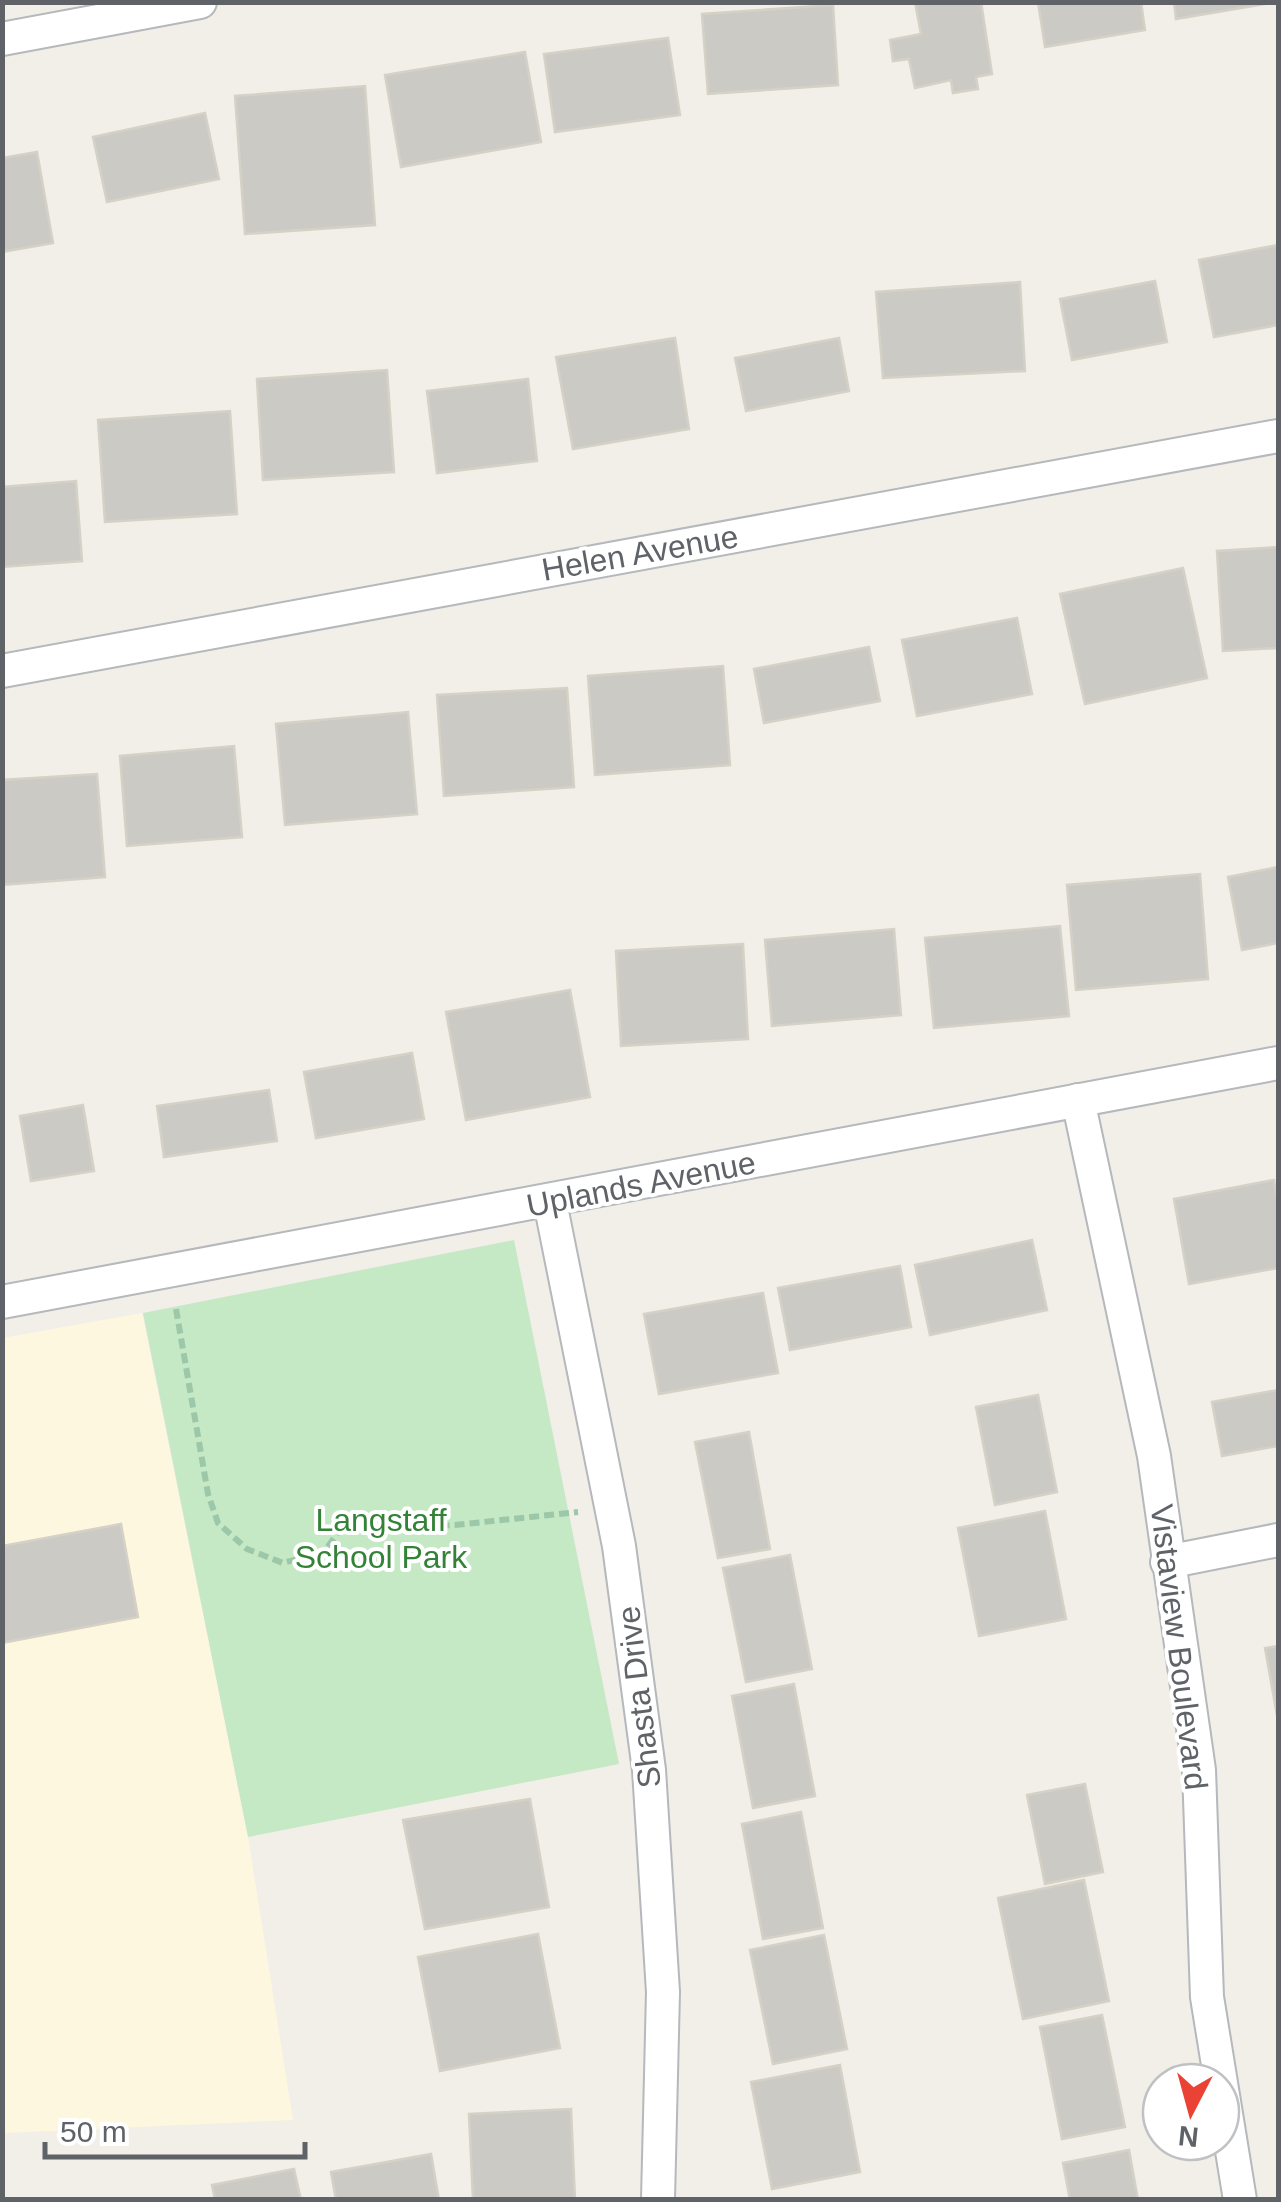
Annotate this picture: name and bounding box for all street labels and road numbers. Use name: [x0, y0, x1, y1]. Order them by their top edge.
street label: Helen Avenue: [539, 518, 741, 588]
street label: Uplands Avenue: [523, 1144, 759, 1224]
street label: Vistaview Boulevard: [1144, 1502, 1214, 1792]
street label: Shasta Drive: [610, 1604, 668, 1790]

